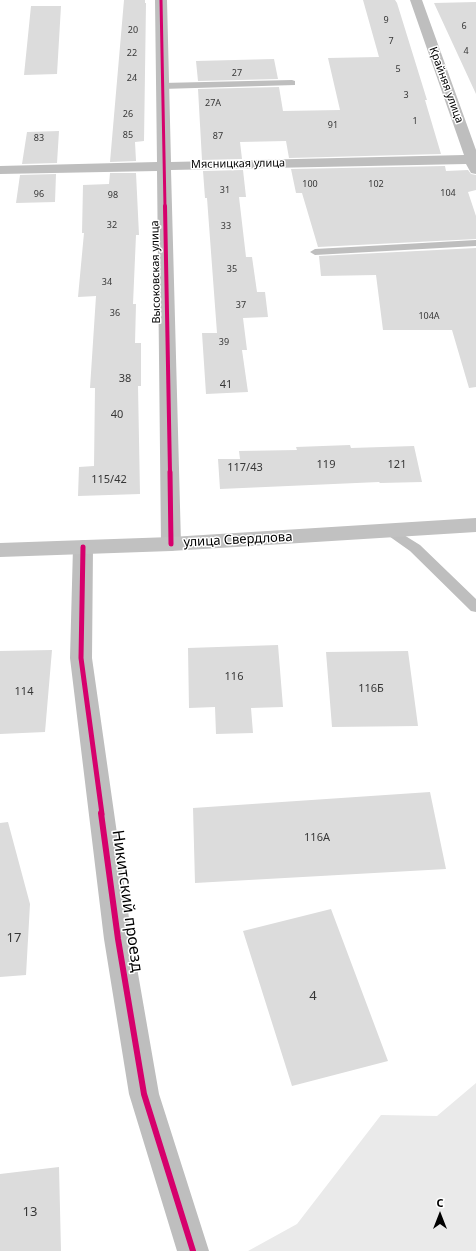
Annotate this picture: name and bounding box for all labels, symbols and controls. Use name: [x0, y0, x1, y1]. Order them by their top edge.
house number: 9: [383, 15, 389, 25]
house number: 6: [461, 21, 467, 31]
house number: 20: [128, 25, 138, 35]
house number: 7: [388, 36, 394, 46]
street label: Крайняя улица: [426, 45, 466, 125]
house number: 4: [463, 46, 469, 56]
house number: 22: [127, 48, 137, 58]
house number: 5: [395, 64, 401, 74]
house number: 27: [232, 68, 242, 78]
house number: 24: [127, 73, 137, 83]
house number: 3: [403, 90, 409, 100]
house number: 27А: [205, 98, 221, 108]
house number: 26: [123, 109, 133, 119]
house number: 1: [412, 116, 418, 126]
house number: 91: [328, 120, 338, 130]
house number: 85: [123, 130, 133, 140]
house number: 87: [213, 131, 223, 141]
house number: 83: [34, 133, 44, 143]
street label: Мясницкая улица: [191, 157, 285, 171]
house number: 100: [302, 179, 318, 189]
house number: 102: [368, 179, 384, 189]
house number: 31: [220, 185, 230, 195]
house number: 104: [440, 188, 456, 198]
house number: 96: [34, 189, 44, 199]
house number: 98: [108, 190, 118, 200]
house number: 32: [107, 220, 117, 230]
street label: Высоковская улица: [148, 220, 164, 324]
house number: 33: [221, 221, 231, 231]
house number: 35: [227, 264, 237, 274]
house number: 34: [102, 277, 112, 287]
house number: 37: [236, 300, 246, 310]
house number: 36: [110, 308, 120, 318]
house number: 104А: [418, 311, 440, 321]
house number: 39: [219, 337, 229, 347]
house number: 38: [119, 372, 131, 386]
house number: 41: [220, 378, 232, 392]
house number: 40: [111, 408, 123, 422]
house number: 119: [317, 458, 335, 472]
house number: 121: [388, 458, 406, 472]
house number: 117/43: [227, 461, 263, 475]
house number: 115/42: [91, 473, 127, 487]
street label: улица Свердлова: [183, 529, 293, 551]
house number: 116: [225, 670, 243, 684]
house number: 116Б: [358, 682, 384, 696]
house number: 114: [15, 685, 33, 699]
street label: Никитский проезд: [108, 829, 146, 973]
house number: 116А: [304, 831, 330, 845]
house number: 17: [7, 930, 21, 946]
house number: 4: [309, 988, 317, 1004]
north arrow: [420, 1195, 460, 1235]
text: С: [436, 1195, 444, 1210]
house number: 13: [23, 1204, 37, 1220]

